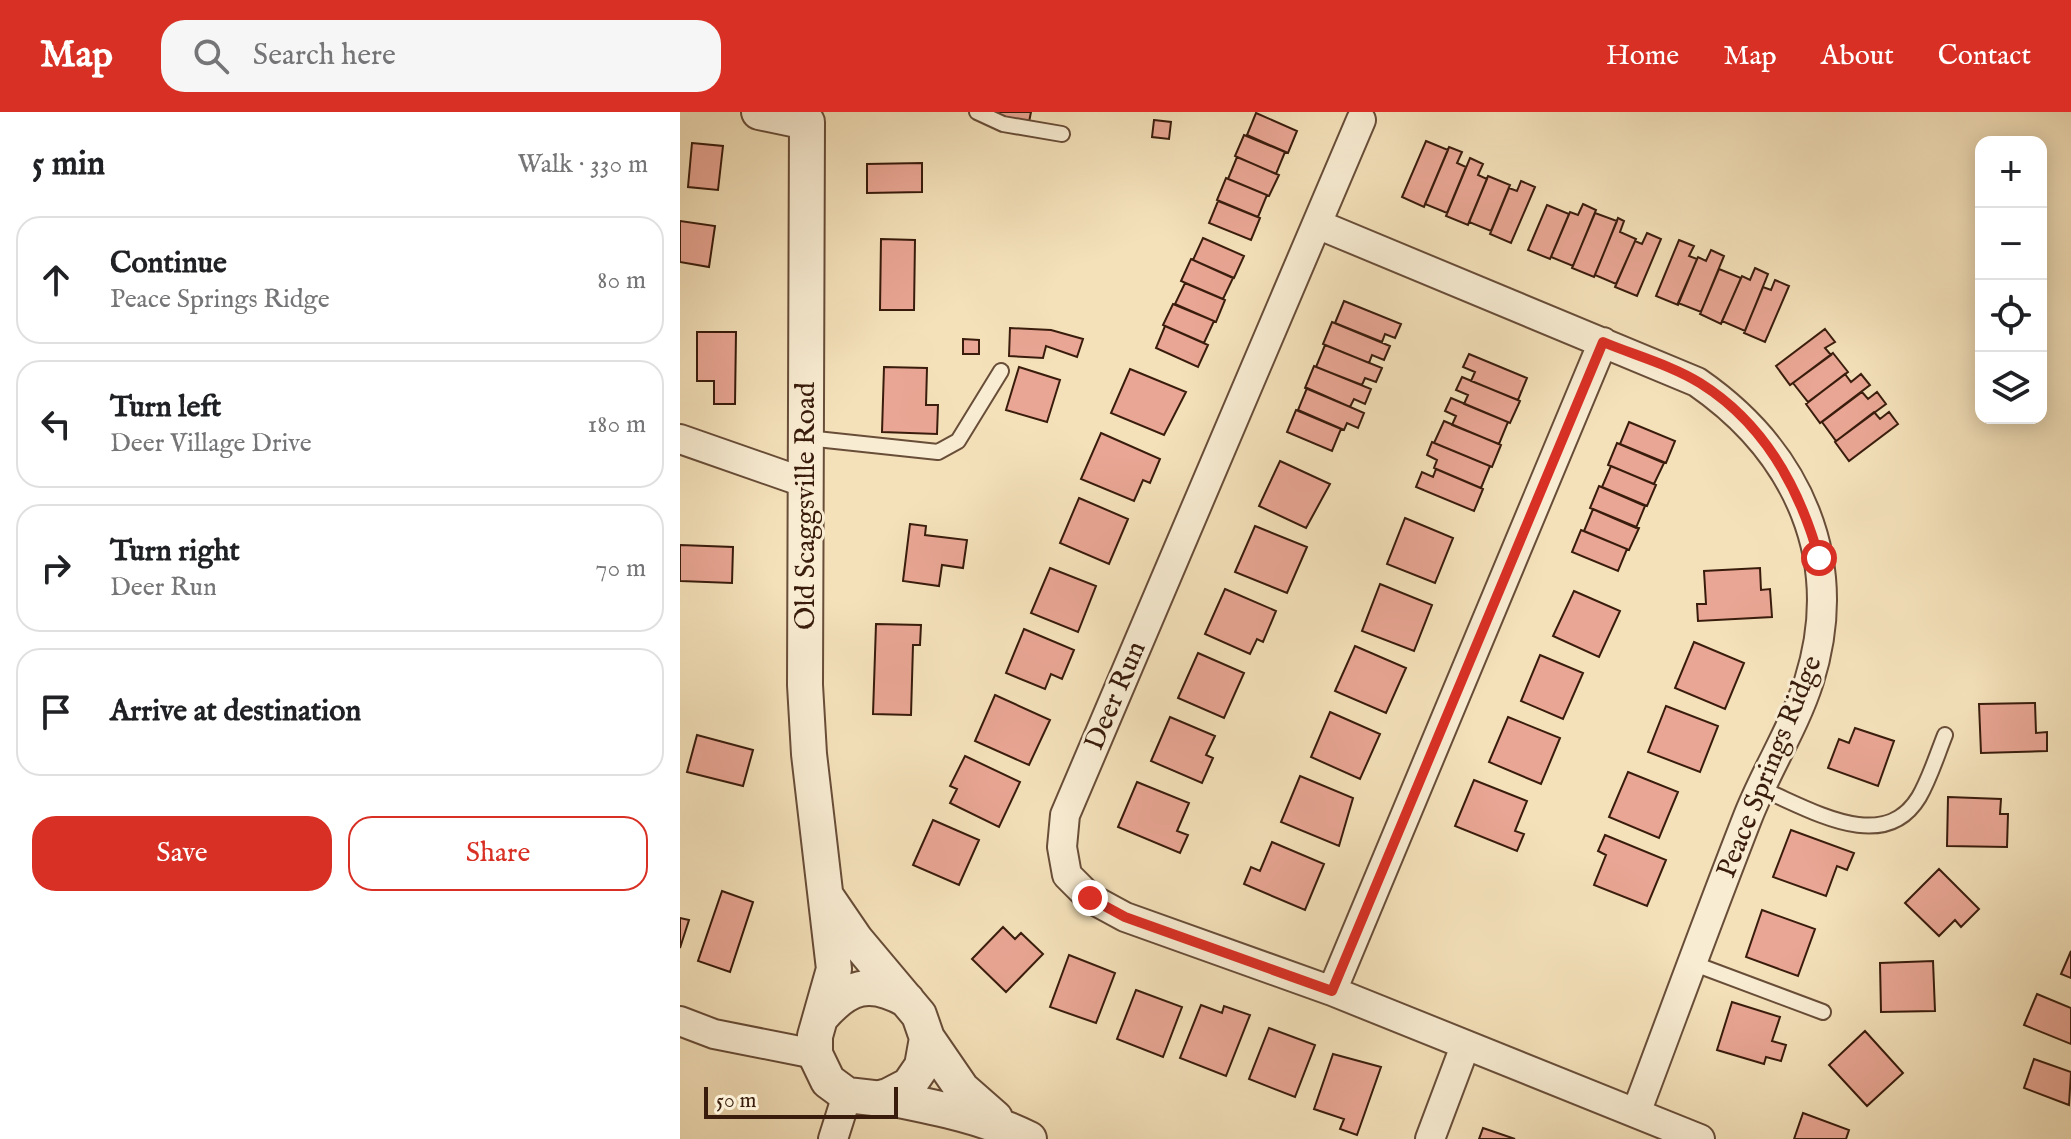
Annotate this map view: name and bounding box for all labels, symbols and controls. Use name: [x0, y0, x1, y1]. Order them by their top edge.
search box: [161, 20, 721, 92]
text: Map: [40, 32, 113, 80]
icon: search: [189, 34, 233, 78]
text: Search here: [253, 37, 396, 75]
text: Home: [1606, 39, 1679, 74]
text: Map: [1723, 39, 1777, 74]
text: About: [1821, 39, 1894, 74]
text: Contact: [1938, 39, 2031, 74]
map controls: [1975, 136, 2047, 424]
button: +: [1975, 136, 2047, 208]
text: 5 min: [32, 143, 105, 186]
text: Walk · 330 m: [518, 148, 648, 181]
button: −: [1975, 208, 2047, 280]
text: Continue: [110, 245, 227, 283]
icon: ahead: [34, 258, 78, 302]
text: 80 m: [597, 264, 646, 297]
button: locate: [1975, 280, 2047, 352]
text: Peace Springs Ridge: [110, 283, 330, 316]
button: layers: [1975, 352, 2047, 424]
street label: Old Scaggsville Road: [789, 382, 824, 630]
text: Turn left: [110, 389, 221, 427]
icon: left: [34, 402, 78, 446]
text: 180 m: [588, 408, 646, 441]
text: Deer Village Drive: [110, 427, 312, 460]
text: Turn right: [110, 533, 240, 571]
route start: [1801, 540, 1837, 576]
icon: right: [34, 546, 78, 590]
text: 70 m: [595, 552, 646, 585]
text: Deer Run: [110, 571, 217, 604]
street label: Deer Run: [1077, 636, 1155, 756]
street label: Peace Springs Ridge: [1709, 651, 1831, 883]
icon: arrive: [34, 690, 78, 734]
text: Arrive at destination: [110, 693, 361, 731]
button: Save: [32, 816, 332, 891]
button: Share: [348, 816, 648, 891]
route end: [1072, 880, 1108, 916]
scale bar: [704, 1083, 898, 1119]
text: 50 m: [716, 1087, 757, 1115]

